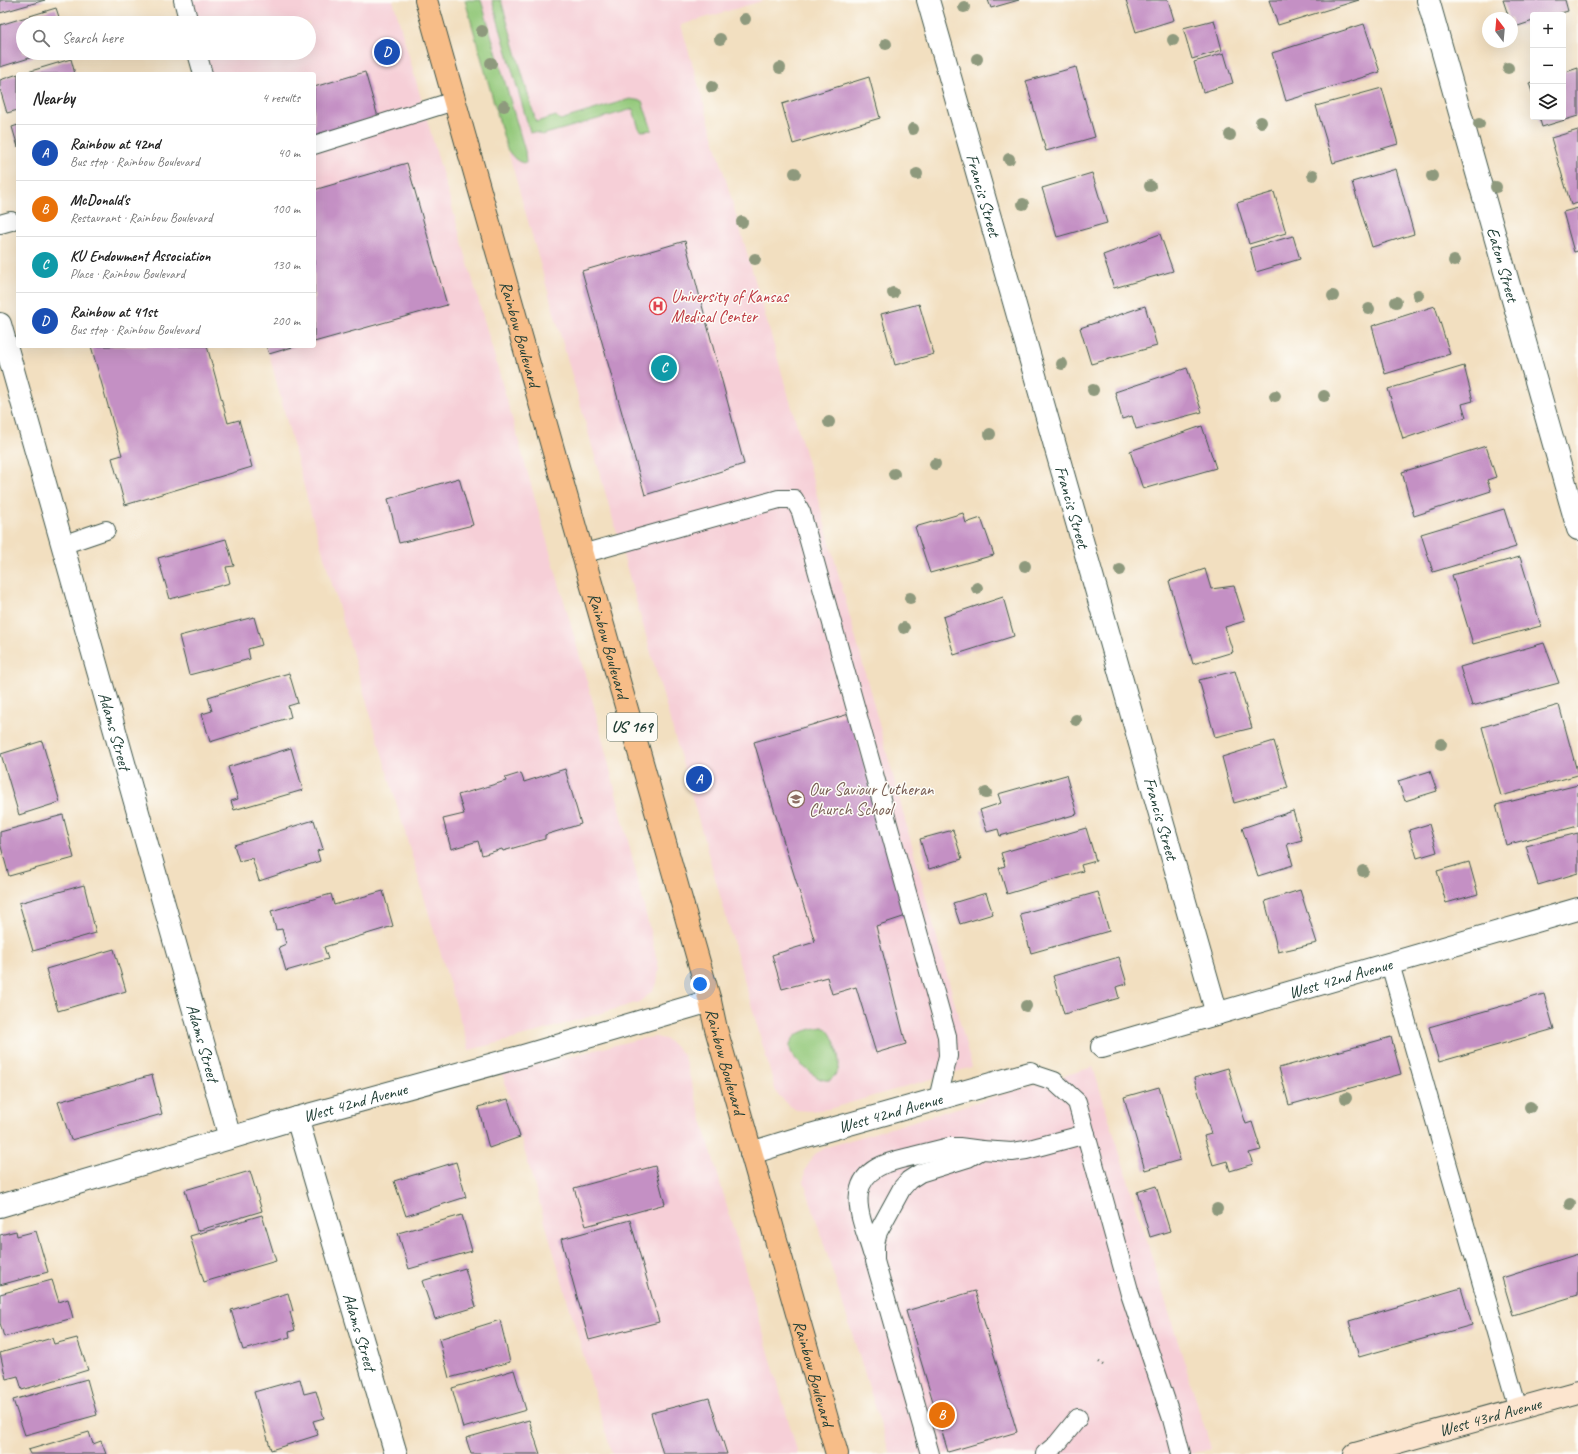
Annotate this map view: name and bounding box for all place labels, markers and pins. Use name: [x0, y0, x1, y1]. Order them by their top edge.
pin: D: [374, 37, 400, 67]
place label: University of Kansas Medical Center: [671, 286, 790, 327]
hospital icon: University of Kansas Medical Center: [648, 296, 668, 316]
pin: C: [651, 353, 677, 383]
pin: A: [686, 764, 712, 794]
place label: Our Saviour Lutheran Church School: [809, 779, 935, 820]
school or university icon: Our Saviour Lutheran Church School: [786, 789, 806, 809]
pin: B: [929, 1400, 955, 1430]

